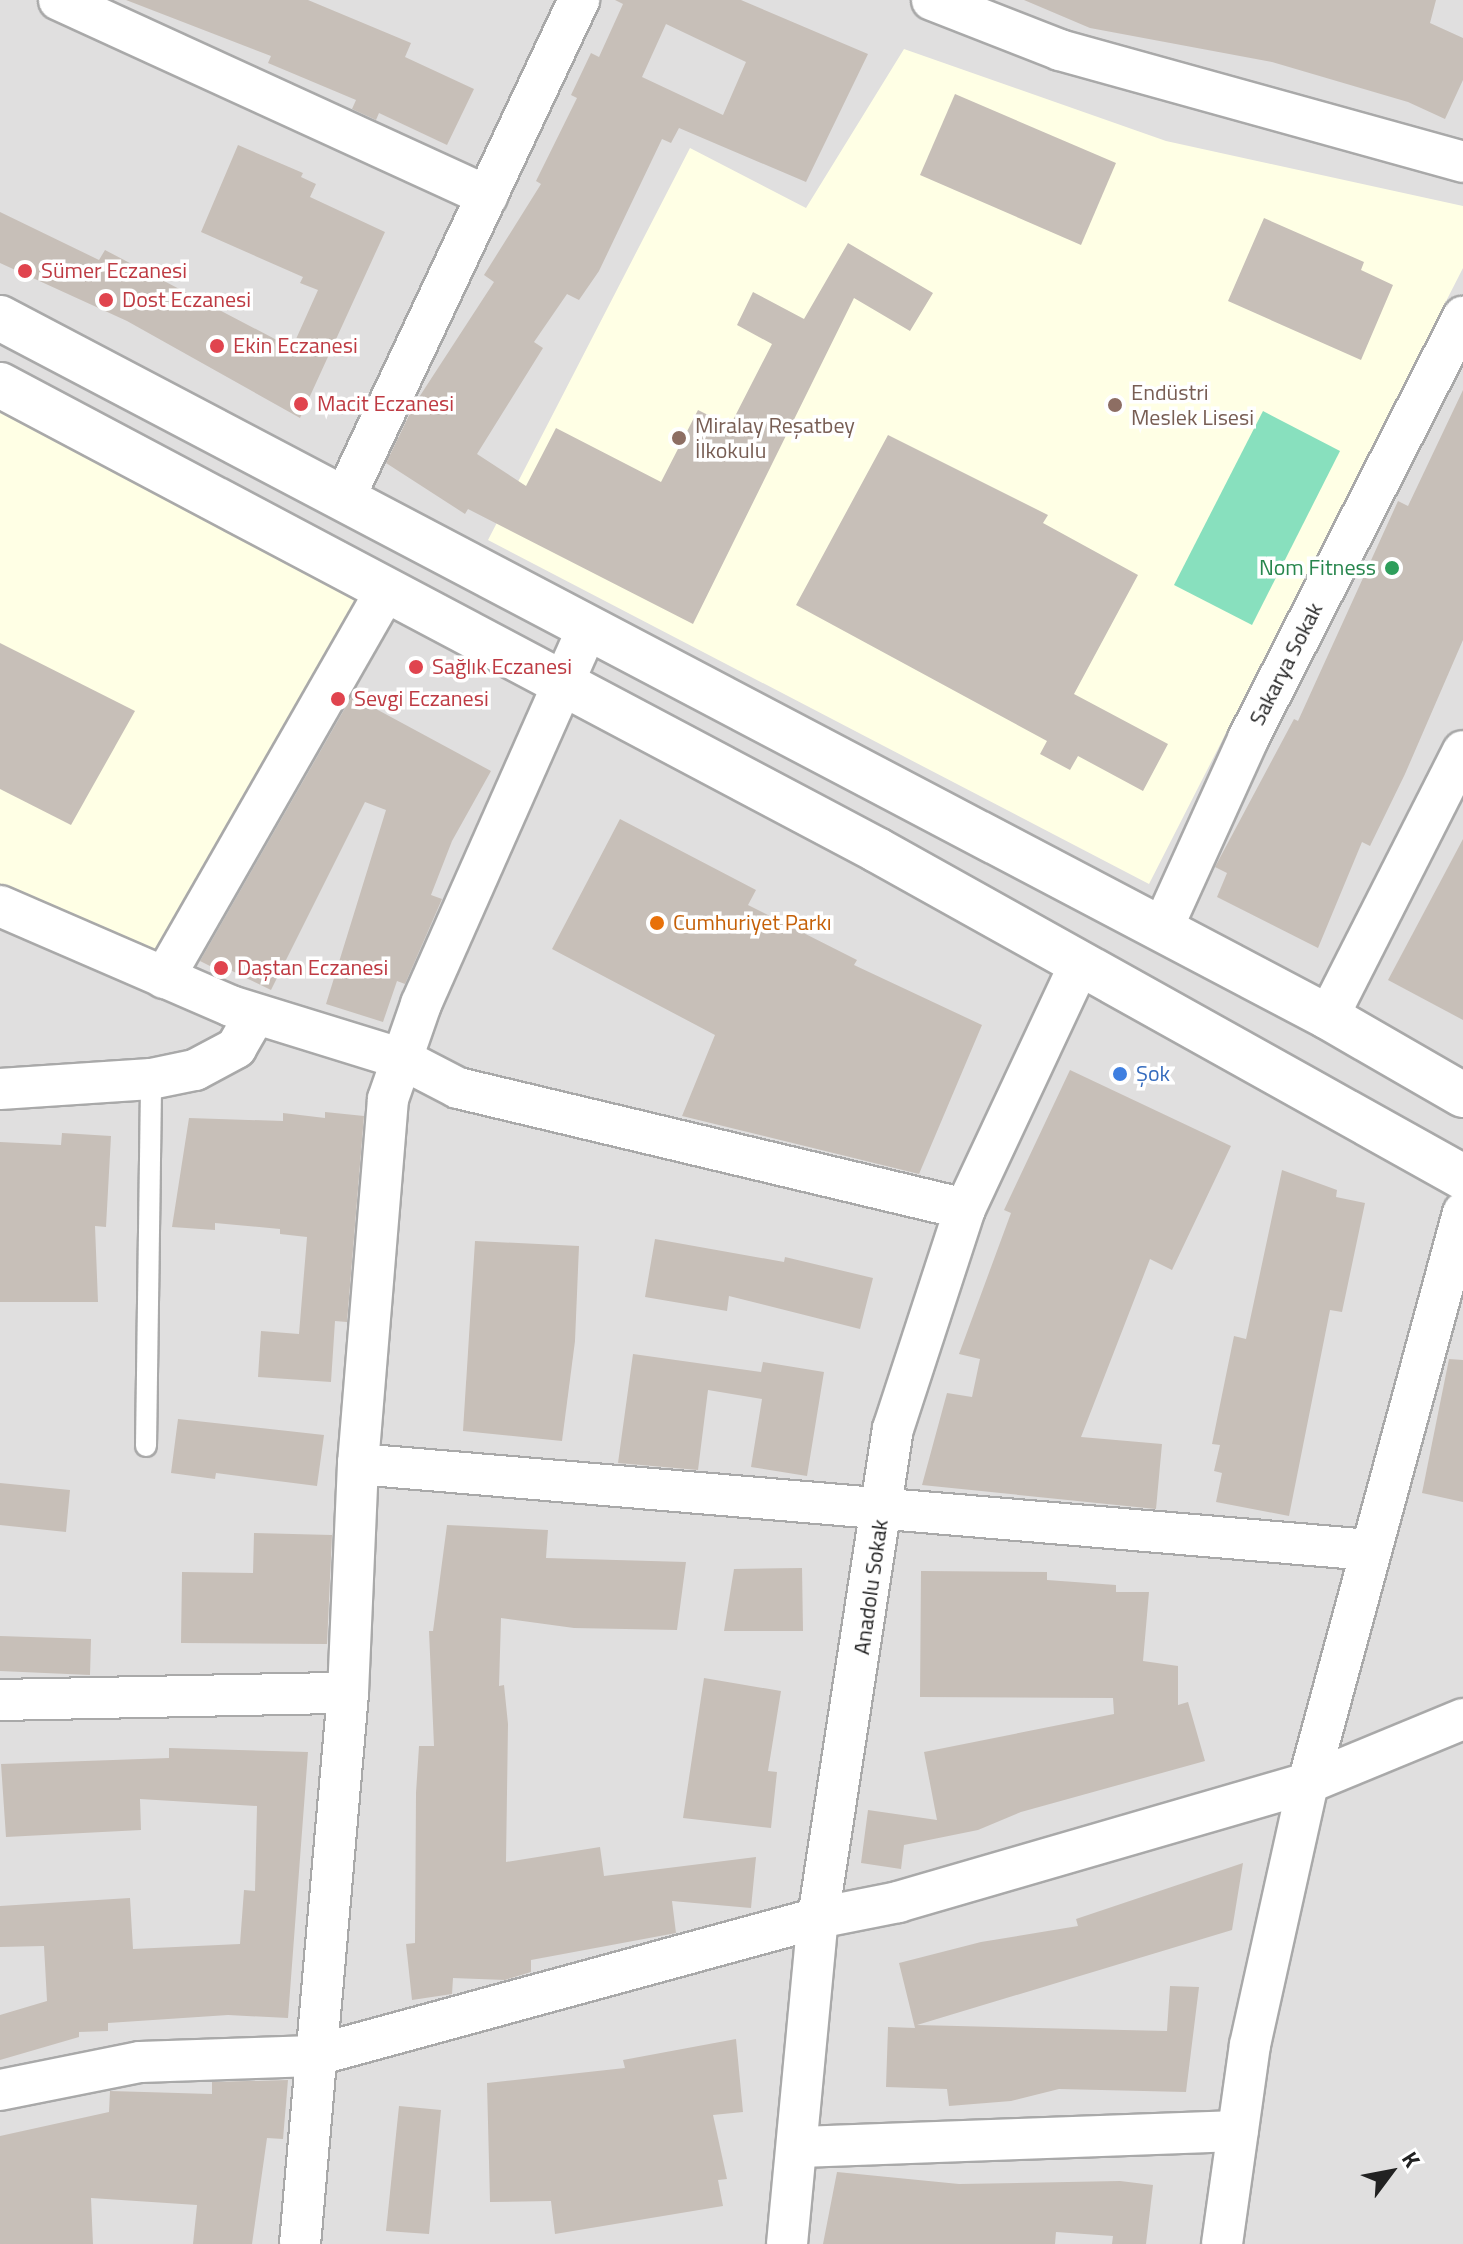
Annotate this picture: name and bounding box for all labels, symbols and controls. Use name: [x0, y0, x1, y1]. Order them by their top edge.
place label: Sümer Eczanesi: [41, 258, 187, 284]
marker: Sümer Eczanesi: [16, 262, 34, 280]
place label: Dost Eczanesi: [122, 287, 251, 313]
marker: Dost Eczanesi: [97, 291, 115, 309]
place label: Ekin Eczanesi: [233, 333, 358, 359]
marker: Ekin Eczanesi: [208, 337, 226, 355]
place label: Endüstri Meslek Lisesi: [1131, 379, 1254, 430]
place label: Macit Eczanesi: [317, 391, 454, 417]
marker: Macit Eczanesi: [292, 395, 310, 413]
marker: Endüstri Meslek Lisesi: [1106, 396, 1124, 414]
place label: Miralay Reşatbey İlkokulu: [695, 412, 855, 464]
marker: Miralay Reşatbey İlkokulu: [670, 429, 688, 447]
place label: Nom Fitness: [1259, 555, 1376, 581]
marker: Nom Fitness: [1383, 559, 1401, 577]
street label: Sakarya Sokak: [1244, 598, 1328, 730]
place label: Sağlık Eczanesi: [432, 654, 572, 680]
marker: Sağlık Eczanesi: [407, 658, 425, 676]
place label: Sevgi Eczanesi: [354, 686, 489, 712]
marker: Sevgi Eczanesi: [329, 690, 347, 708]
place label: Cumhuriyet Parkı: [673, 910, 832, 936]
marker: Cumhuriyet Parkı: [648, 914, 666, 932]
place label: Daştan Eczanesi: [237, 955, 388, 981]
marker: Daştan Eczanesi: [212, 959, 230, 977]
place label: Şok: [1136, 1061, 1170, 1087]
marker: Şok: [1111, 1065, 1129, 1083]
street label: Anadolu Sokak: [848, 1518, 894, 1656]
north arrow: [1351, 2132, 1431, 2212]
text: K: [1393, 2145, 1429, 2174]

